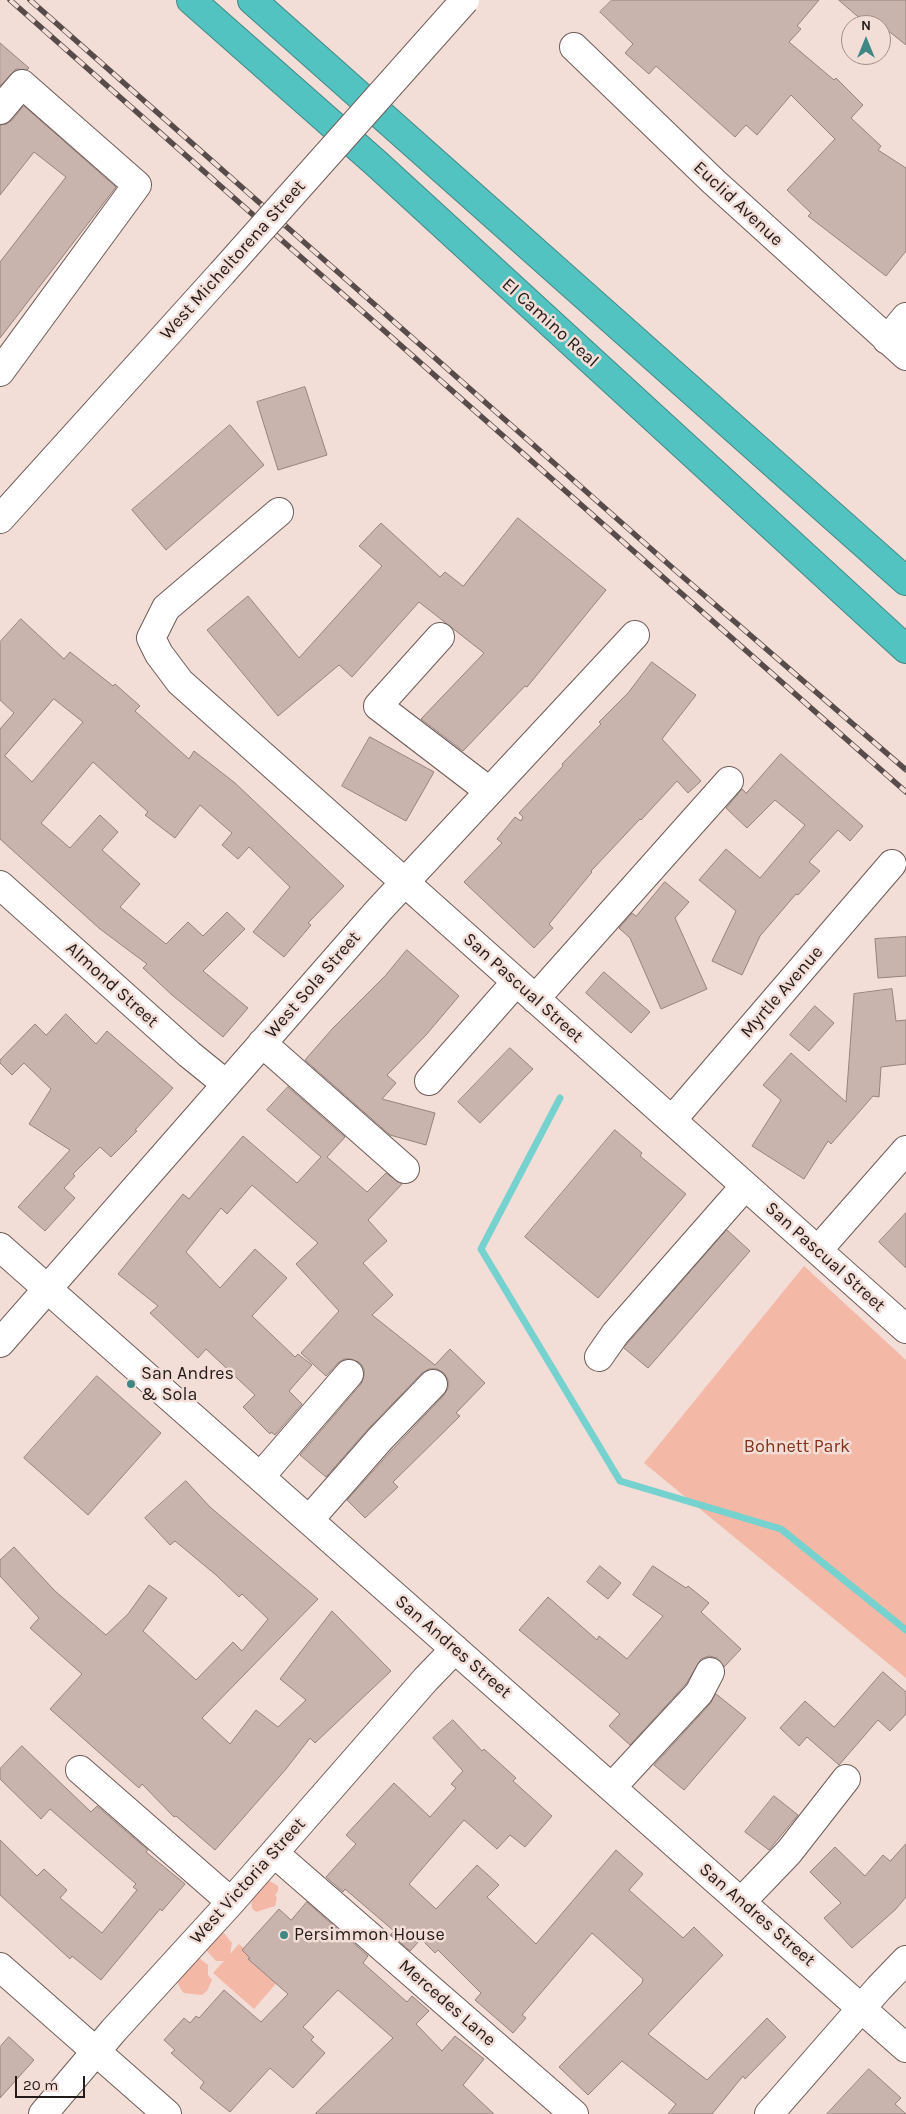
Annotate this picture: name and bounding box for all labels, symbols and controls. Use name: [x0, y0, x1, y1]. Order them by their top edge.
north arrow: [841, 15, 891, 65]
text: N: [861, 17, 871, 34]
street label: Euclid Avenue: [689, 157, 787, 251]
street label: West Micheltorena Street: [156, 176, 310, 344]
street label: El Camino Real: [497, 274, 603, 372]
street label: West Sola Street: [261, 927, 365, 1043]
street label: San Pascual Street: [459, 928, 587, 1048]
street label: Almond Street: [61, 938, 163, 1032]
street label: Myrtle Avenue: [736, 942, 828, 1042]
street label: San Pascual Street: [761, 1197, 889, 1317]
place label: San Andres & Sola: [141, 1363, 234, 1406]
marker: San Andres & Sola: [125, 1378, 137, 1390]
park label: Bohnett Park: [744, 1436, 850, 1458]
street label: San Andres Street: [391, 1591, 515, 1703]
street label: West Victoria Street: [186, 1814, 310, 1948]
street label: San Andres Street: [695, 1859, 819, 1971]
place label: Persimmon House: [294, 1924, 445, 1946]
marker: Persimmon House: [278, 1929, 290, 1941]
street label: Mercedes Lane: [394, 1955, 500, 2051]
scale bar: [18, 2066, 88, 2098]
text: 20 m: [23, 2076, 58, 2094]

